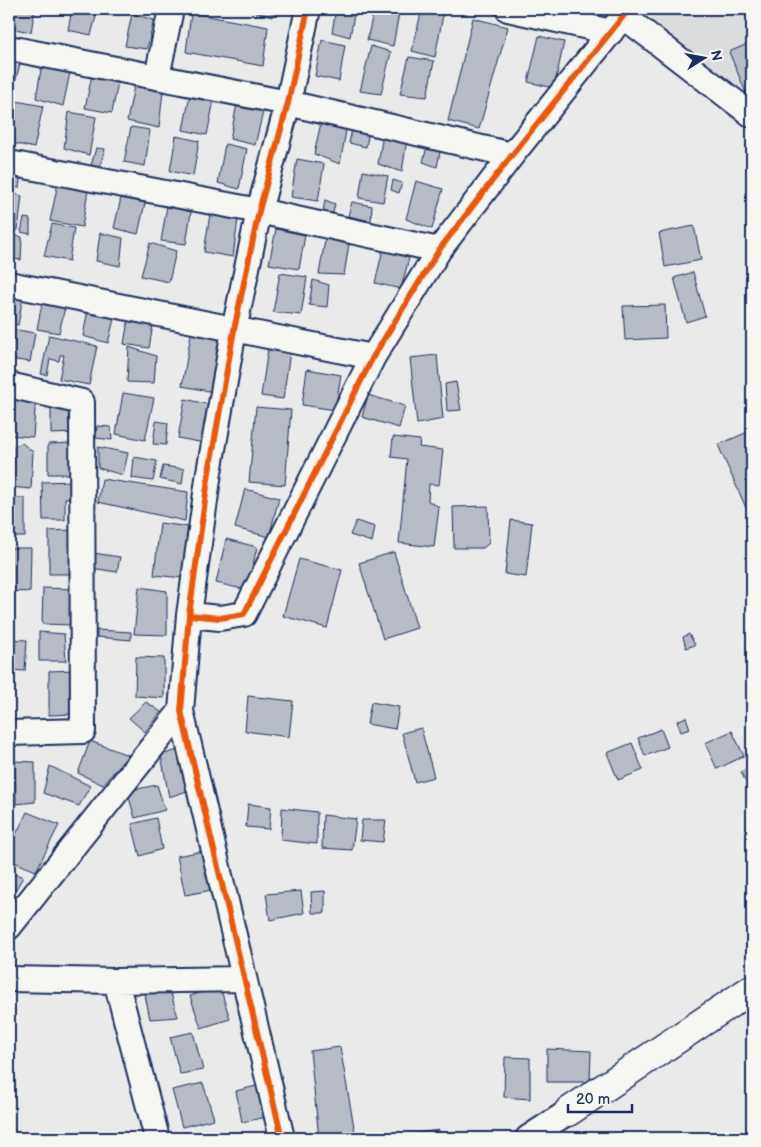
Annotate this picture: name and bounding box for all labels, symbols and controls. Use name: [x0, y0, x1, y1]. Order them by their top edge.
north arrow: [678, 32, 728, 82]
text: N: [707, 49, 726, 62]
scale bar: [568, 1082, 632, 1114]
text: 20 m: [576, 1090, 610, 1109]

